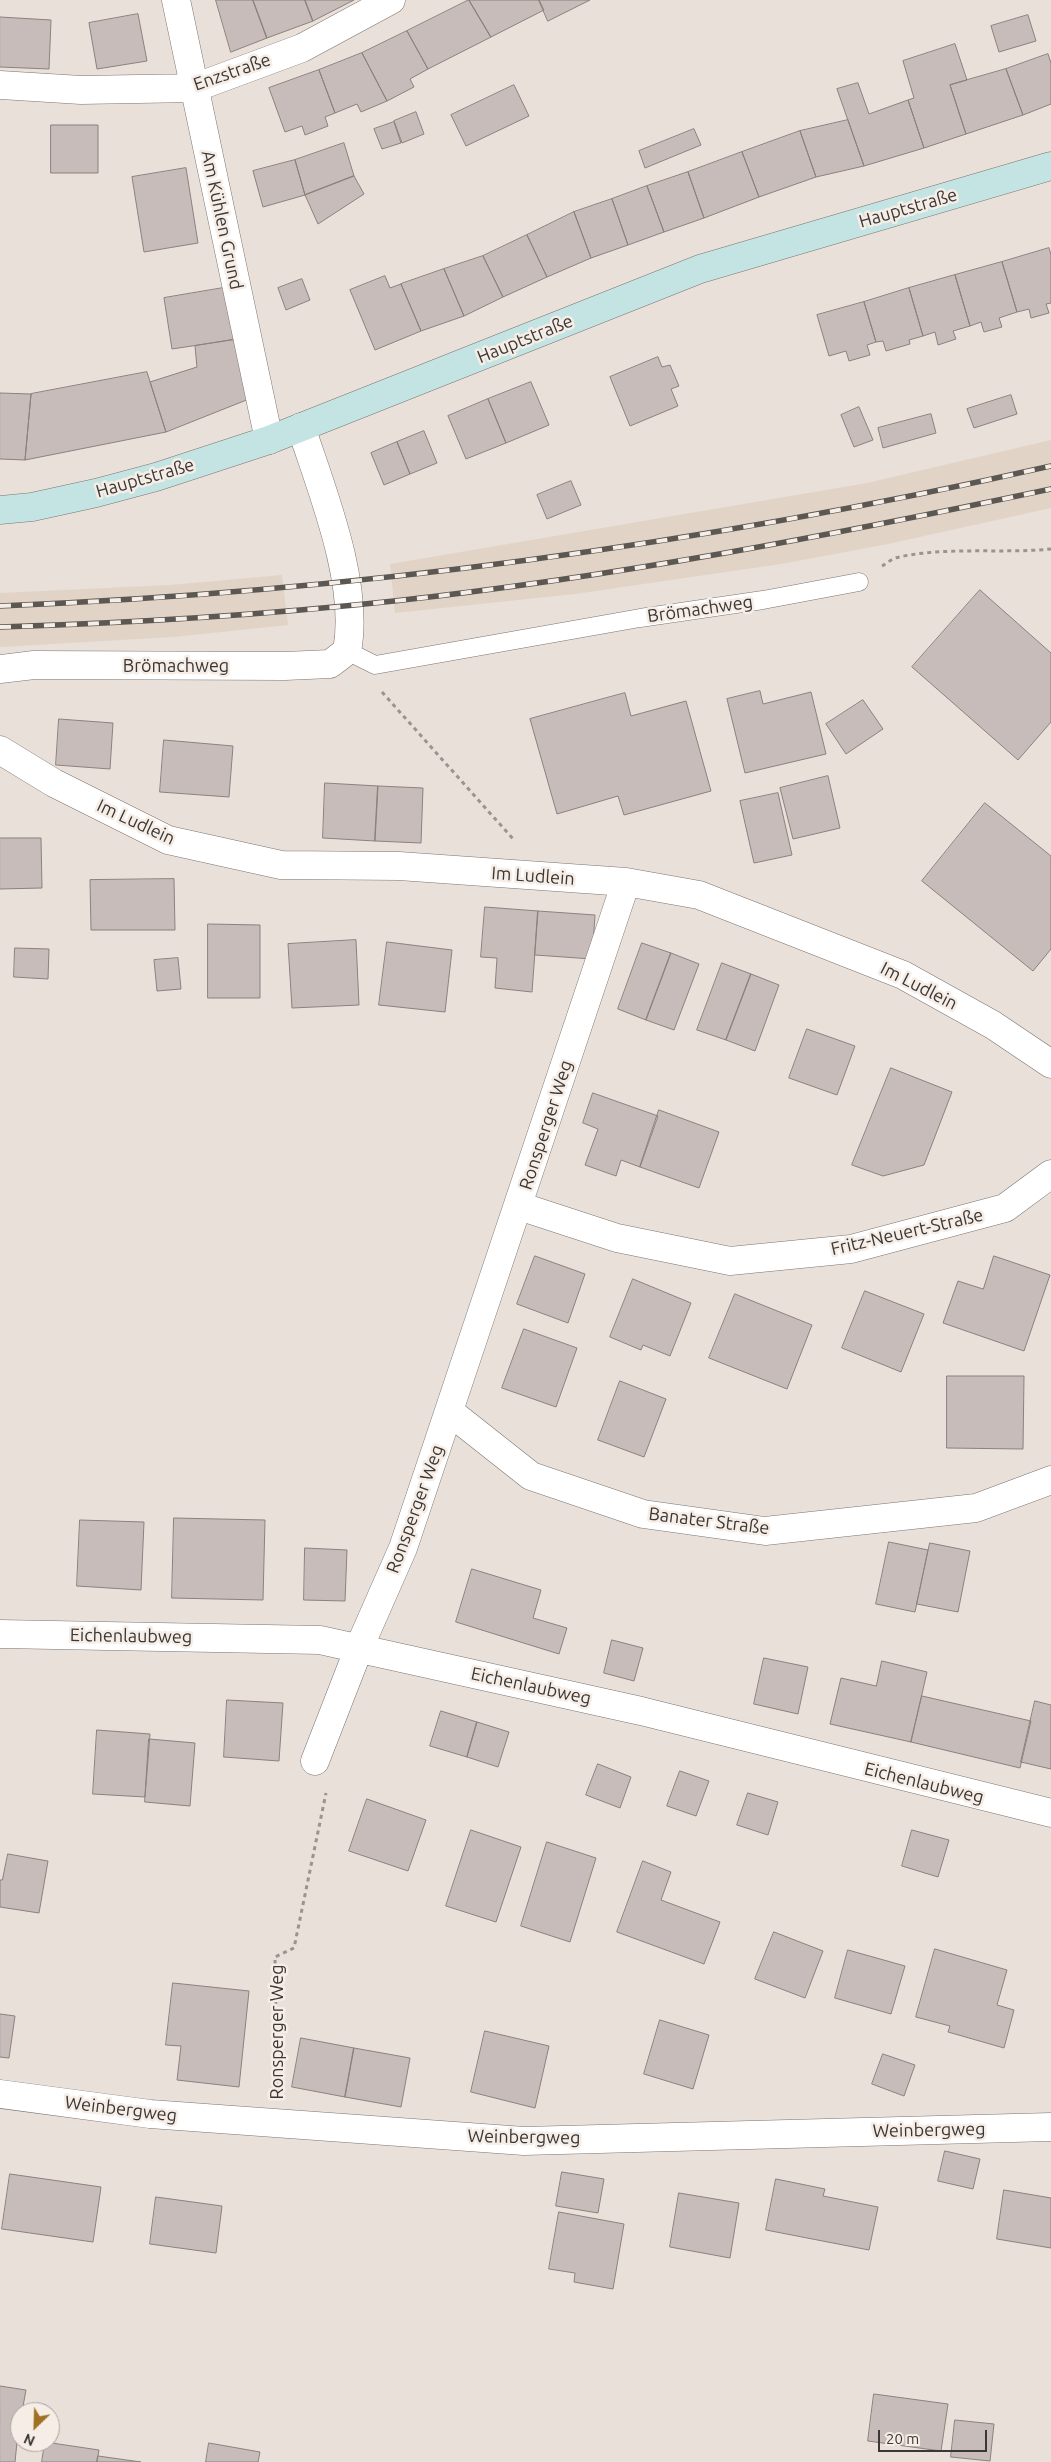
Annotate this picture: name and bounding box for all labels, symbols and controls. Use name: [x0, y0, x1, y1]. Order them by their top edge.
street label: Enzstraße: [190, 49, 274, 95]
street label: Am Kühlen Grund: [197, 148, 247, 292]
street label: Hauptstraße: [856, 184, 960, 232]
street label: Hauptstraße: [474, 310, 576, 368]
street label: Hauptstraße: [93, 454, 197, 502]
street label: Brömachweg: [646, 591, 754, 627]
street label: Brömachweg: [123, 655, 229, 677]
street label: Im Ludlein: [94, 795, 178, 849]
street label: Im Ludlein: [491, 862, 575, 890]
street label: Im Ludlein: [877, 957, 961, 1015]
street label: Ronsperger Weg: [515, 1057, 577, 1193]
street label: Fritz-Neuert-Straße: [829, 1204, 985, 1260]
street label: Ronsperger Weg: [382, 1442, 448, 1576]
street label: Banater Straße: [647, 1503, 771, 1539]
street label: Eichenlaubweg: [70, 1624, 192, 1648]
street label: Eichenlaubweg: [469, 1663, 593, 1709]
street label: Eichenlaubweg: [862, 1758, 986, 1808]
street label: Ronsperger Weg: [266, 1965, 288, 2099]
street label: Weinbergweg: [64, 2091, 178, 2127]
street label: Weinbergweg: [872, 2118, 986, 2142]
street label: Weinbergweg: [467, 2125, 581, 2149]
north arrow: [10, 2402, 60, 2452]
scale bar: [881, 2420, 990, 2452]
text: N: [21, 2430, 37, 2449]
text: 20 m: [886, 2430, 919, 2447]

